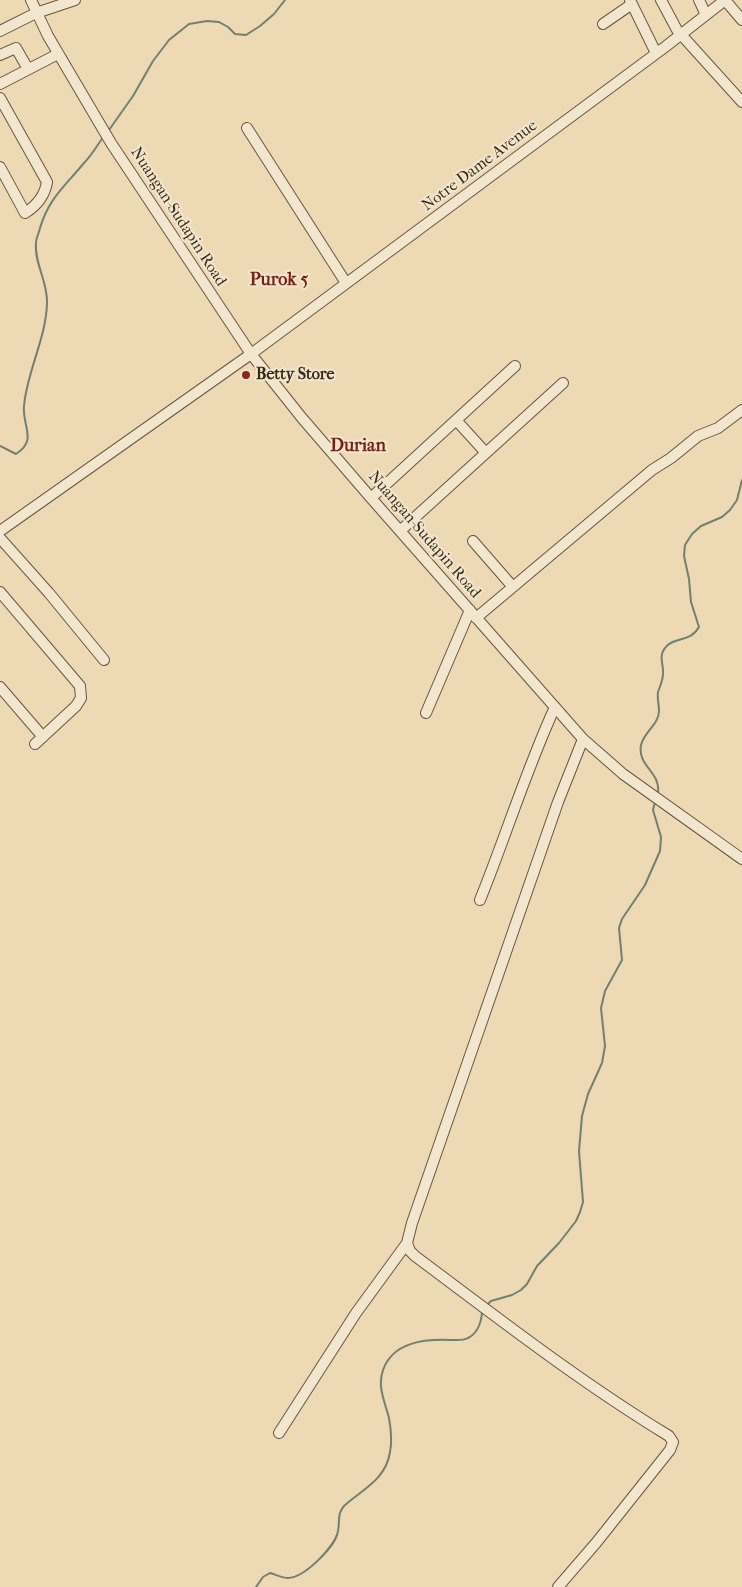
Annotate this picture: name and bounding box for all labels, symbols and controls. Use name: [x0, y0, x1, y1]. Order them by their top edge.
street label: Notre Dame Avenue: [419, 116, 541, 216]
street label: Nuangan-Sudapin Road: [126, 144, 230, 290]
district label: Purok 5: [250, 270, 308, 292]
place label: Betty Store: [256, 365, 334, 385]
marker: Betty Store: [240, 369, 252, 381]
district label: Durian: [330, 436, 386, 458]
street label: Nuangan-Sudapin Road: [364, 468, 484, 602]

